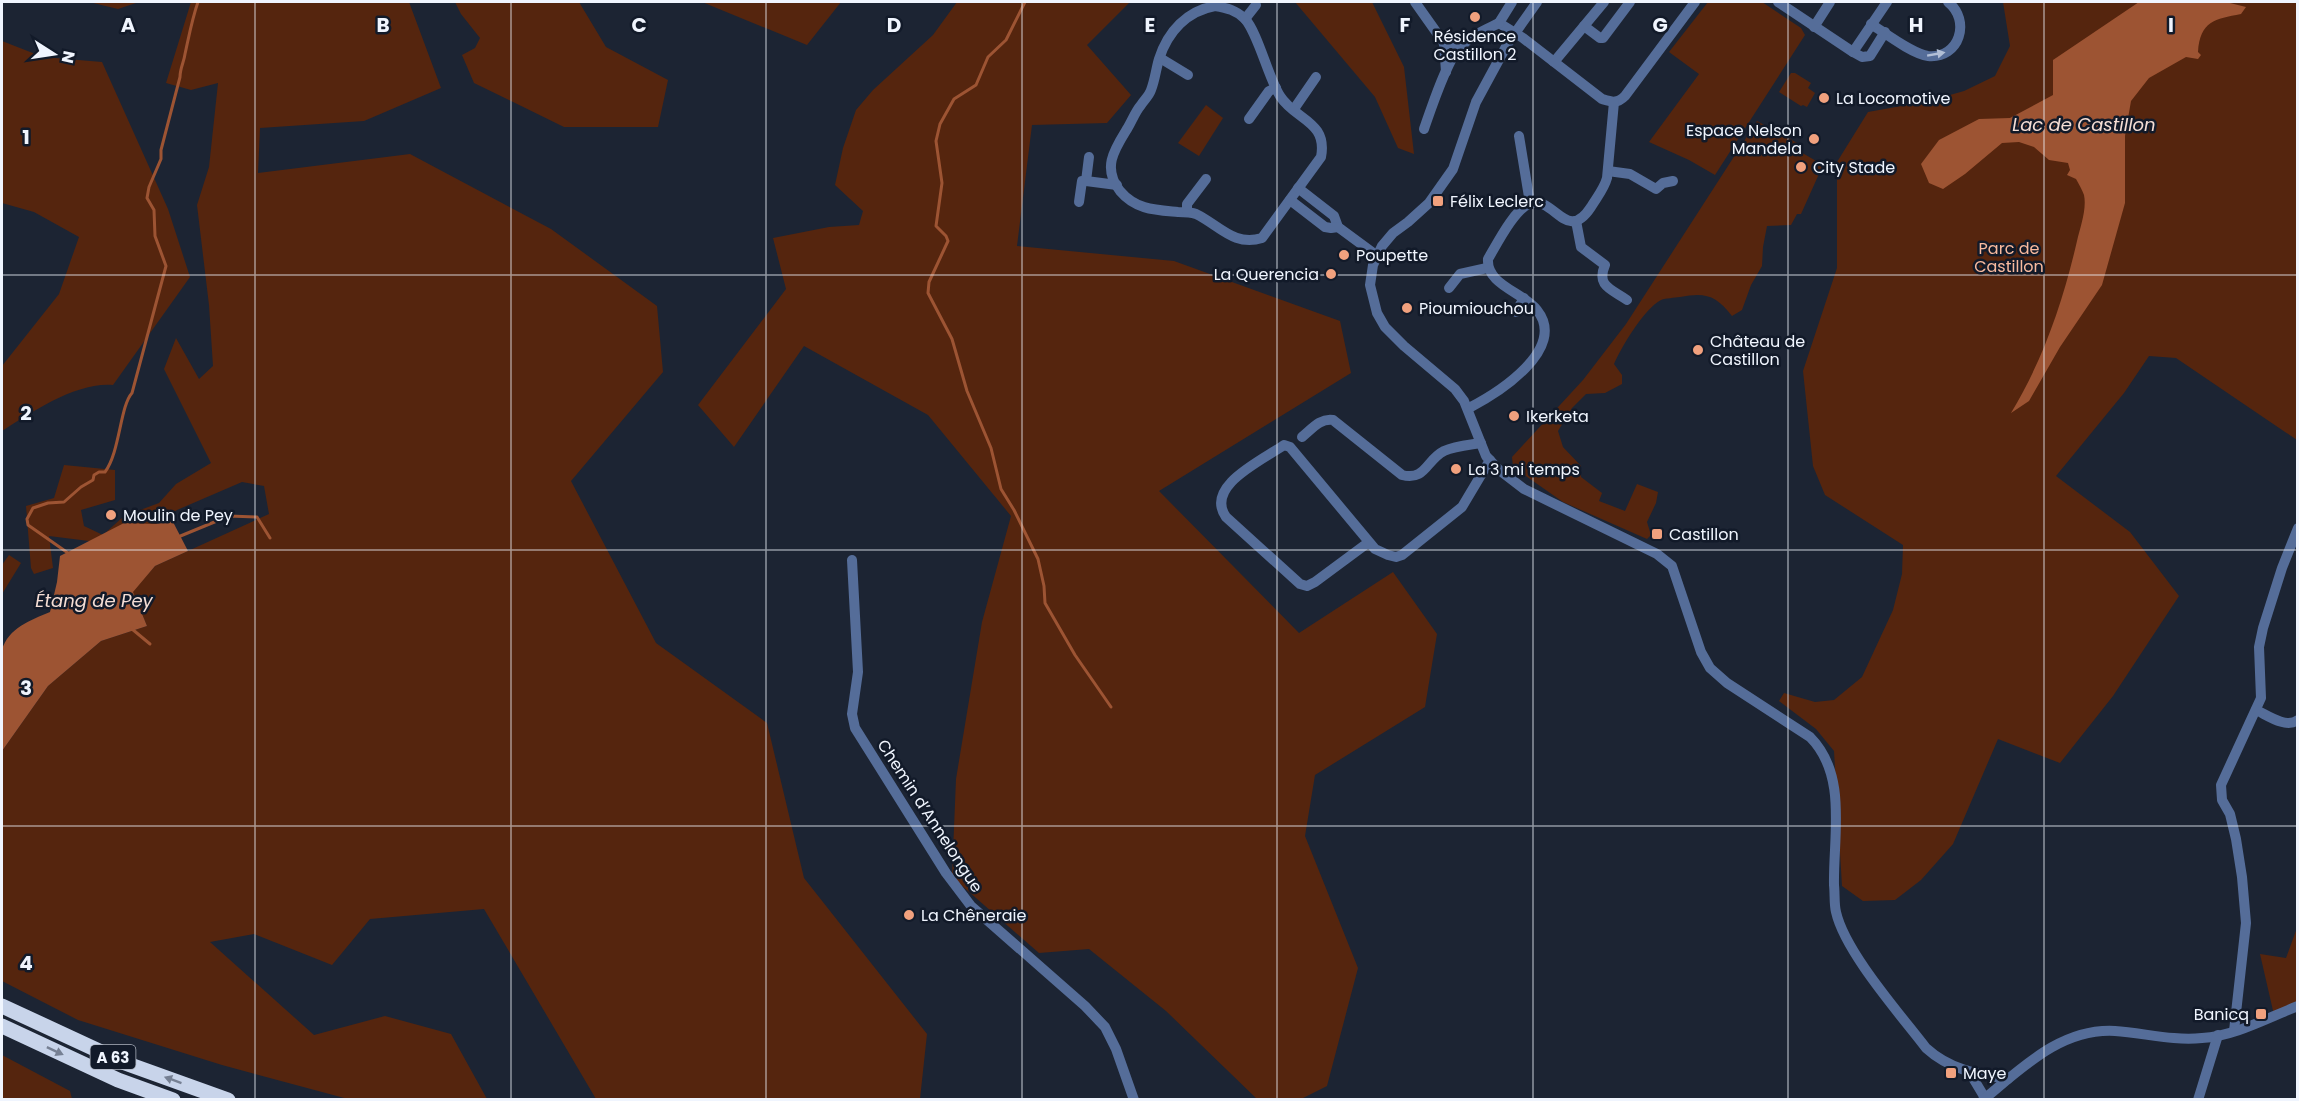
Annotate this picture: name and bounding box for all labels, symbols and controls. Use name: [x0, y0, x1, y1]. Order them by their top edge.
marker: Résidence Castillon 2: [1468, 10, 1482, 24]
text: A: [121, 11, 136, 39]
text: B: [376, 11, 390, 39]
text: C: [631, 11, 647, 39]
text: D: [887, 11, 901, 39]
text: E: [1145, 11, 1155, 39]
text: F: [1400, 11, 1411, 39]
text: G: [1652, 11, 1668, 39]
text: H: [1909, 11, 1923, 39]
text: I: [2168, 11, 2174, 39]
north arrow: [24, 24, 84, 84]
place label: Résidence Castillon 2: [1433, 25, 1517, 66]
text: N: [56, 49, 81, 65]
one-way arrow: [1927, 49, 1946, 58]
place label: La Locomotive: [1836, 87, 1951, 110]
marker: La Locomotive: [1817, 91, 1831, 105]
water label: Lac de Castillon: [2012, 112, 2156, 137]
place label: Espace Nelson Mandela: [1686, 119, 1802, 160]
text: 1: [22, 123, 30, 151]
marker: Espace Nelson Mandela: [1807, 132, 1821, 146]
place label: City Stade: [1813, 156, 1895, 179]
marker: City Stade: [1794, 160, 1808, 174]
place label: Félix Leclerc: [1450, 190, 1544, 213]
marker: Félix Leclerc: [1431, 194, 1445, 208]
park label: Parc de Castillon: [1974, 237, 2044, 278]
place label: Poupette: [1356, 244, 1428, 267]
marker: Poupette: [1337, 248, 1351, 262]
place label: La Querencia: [1214, 263, 1319, 286]
marker: La Querencia: [1324, 267, 1338, 281]
place label: Pioumiouchou: [1419, 297, 1534, 320]
marker: Pioumiouchou: [1400, 301, 1414, 315]
place label: Château de Castillon: [1710, 330, 1805, 371]
marker: Château de Castillon: [1691, 343, 1705, 357]
text: 2: [20, 399, 32, 427]
place label: Ikerketa: [1526, 405, 1589, 428]
marker: Ikerketa: [1507, 409, 1521, 423]
place label: La 3 mi temps: [1468, 458, 1580, 481]
marker: La 3 mi temps: [1449, 462, 1463, 476]
place label: Moulin de Pey: [123, 504, 233, 527]
marker: Moulin de Pey: [104, 508, 118, 522]
place label: Castillon: [1669, 523, 1739, 546]
marker: Castillon: [1650, 527, 1664, 541]
water label: Étang de Pey: [35, 588, 154, 613]
text: 3: [20, 674, 32, 702]
street label: Chemin d’Annelongue: [872, 735, 988, 897]
place label: La Chêneraie: [921, 904, 1026, 927]
marker: La Chêneraie: [902, 908, 916, 922]
text: 4: [19, 949, 33, 977]
place label: Banicq: [2194, 1003, 2249, 1026]
marker: Banicq: [2254, 1007, 2268, 1021]
road number: A 63: [90, 1045, 136, 1069]
one-way arrow: [46, 1046, 63, 1055]
place label: Maye: [1963, 1062, 2007, 1085]
marker: Maye: [1944, 1066, 1958, 1080]
one-way arrow: [164, 1074, 182, 1084]

